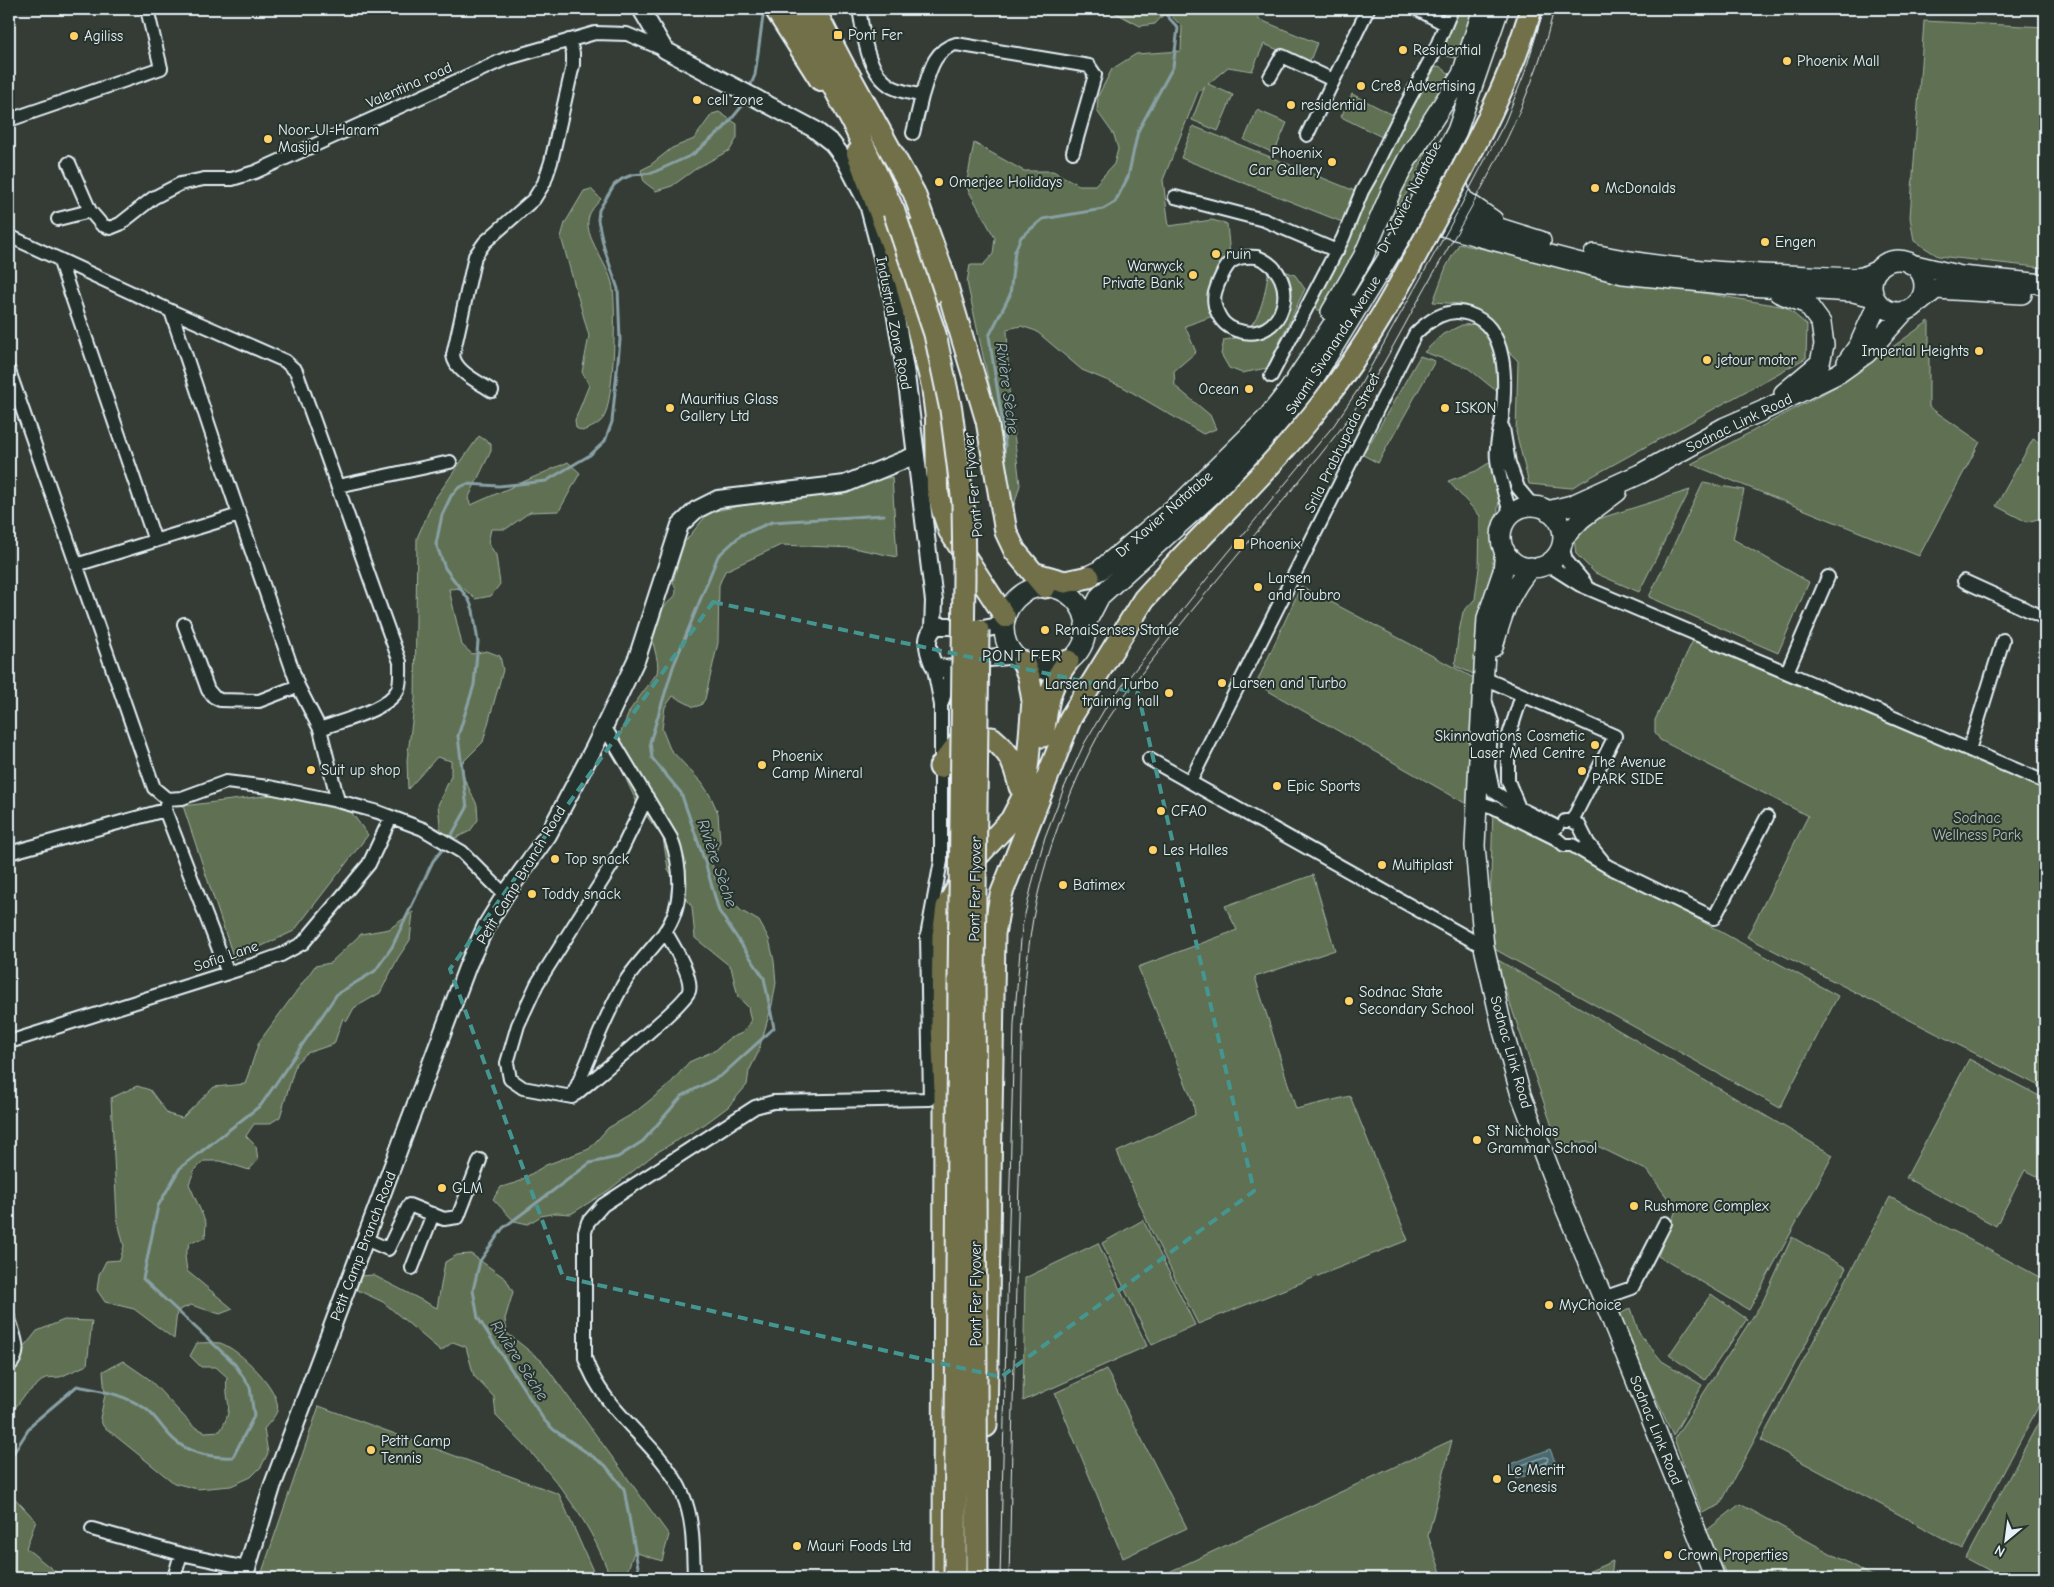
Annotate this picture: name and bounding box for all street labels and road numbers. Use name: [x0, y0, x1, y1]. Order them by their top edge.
street label: Valentina road: [363, 58, 455, 112]
street label: Dr Xavier Natatabe: [1373, 138, 1445, 256]
street label: Industrial Zone Road: [872, 255, 916, 391]
street label: Swami Sivananda Avenue: [1281, 272, 1385, 418]
street label: Srila Prabhupada Street: [1300, 370, 1384, 516]
street label: Sodnac Link Road: [1683, 389, 1795, 457]
street label: Pont Fer Flyover: [959, 432, 987, 538]
street label: Dr Xavier Natatabe: [1112, 467, 1217, 561]
street label: Petit Camp Branch Road: [473, 803, 569, 947]
street label: Pont Fer Flyover: [965, 836, 985, 942]
street label: Sofia Lane: [191, 936, 261, 975]
street label: Sodnac Link Road: [1486, 994, 1536, 1110]
street label: Petit Camp Branch Road: [326, 1169, 400, 1323]
street label: Pont Fer Flyover: [967, 1241, 985, 1347]
street label: Sodnac Link Road: [1626, 1373, 1686, 1487]

